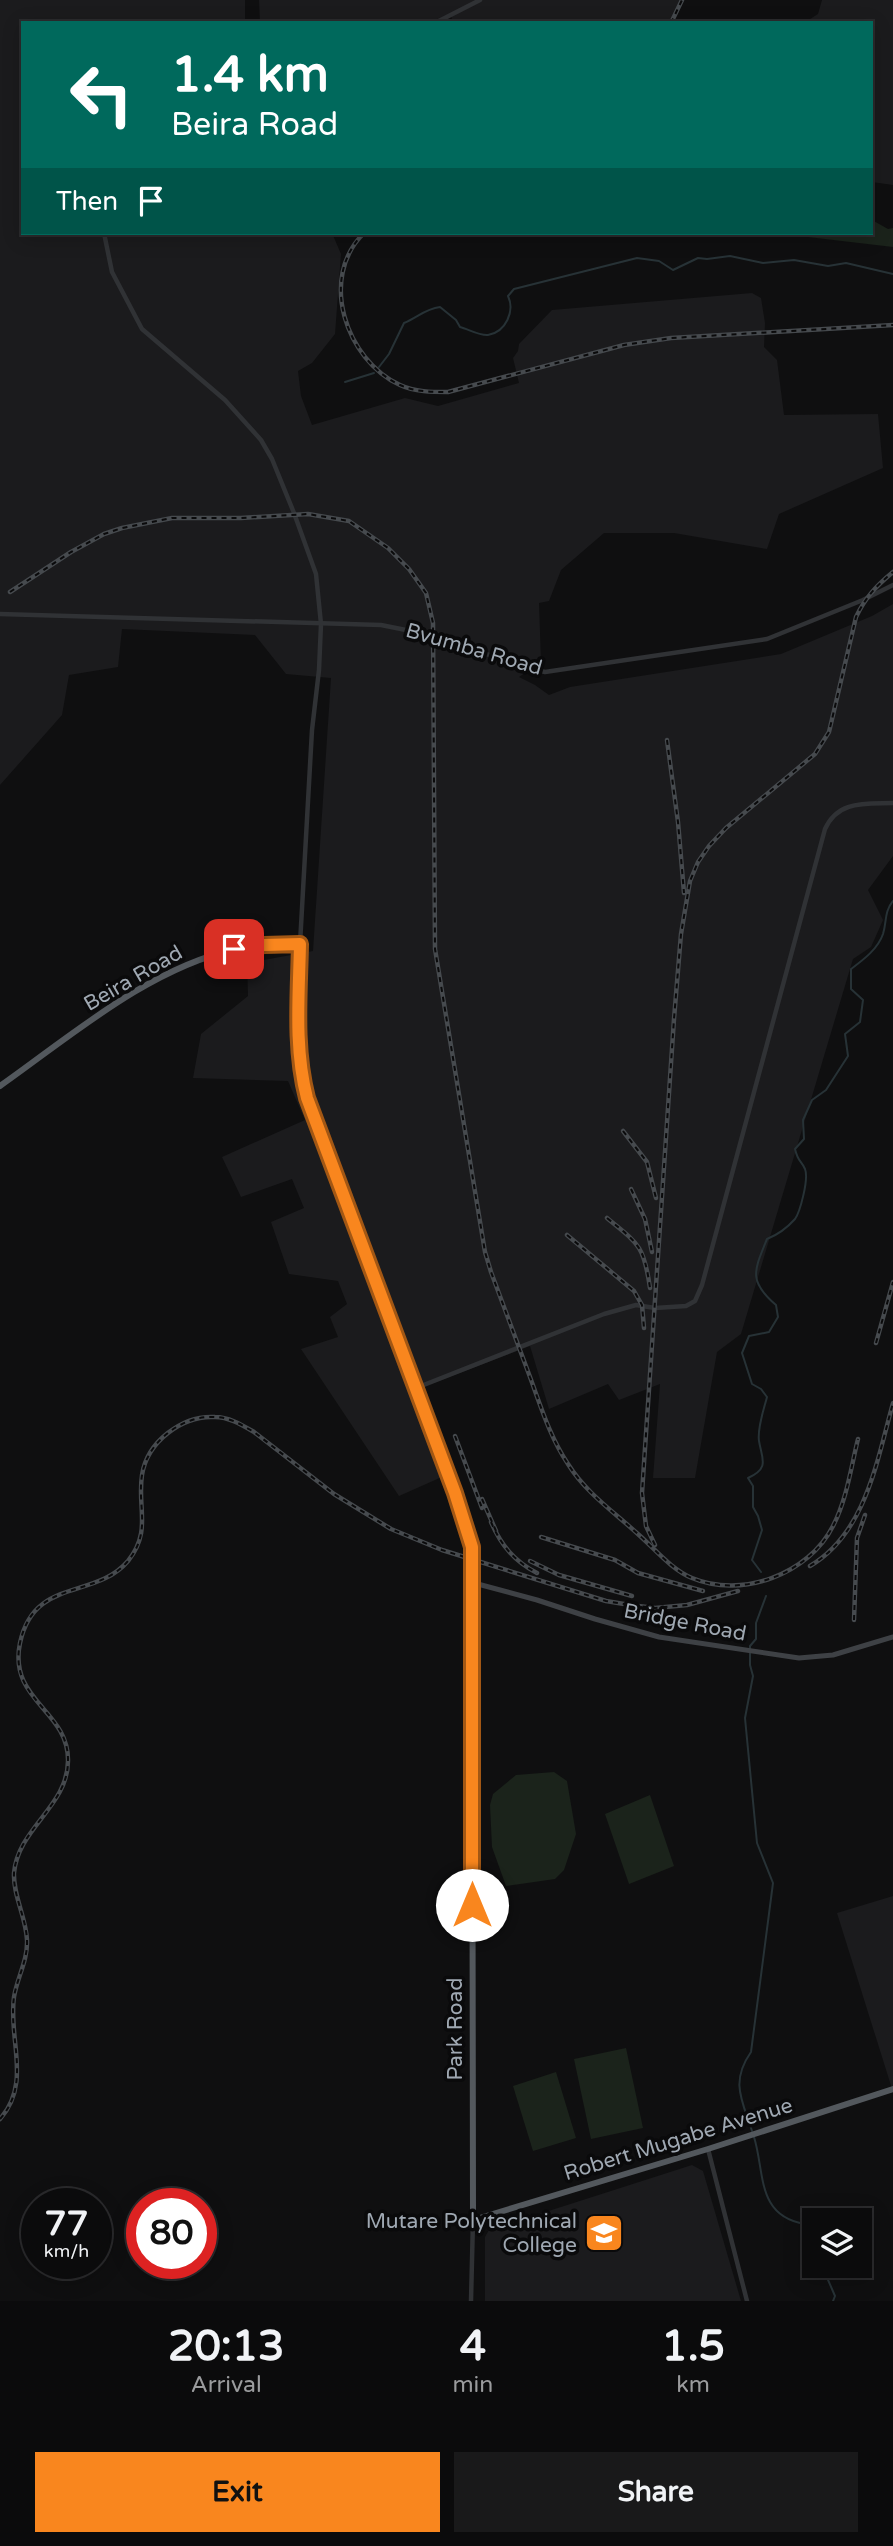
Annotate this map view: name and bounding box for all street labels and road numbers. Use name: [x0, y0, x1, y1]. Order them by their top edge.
street label: Bvumba Road: [403, 618, 545, 681]
street label: Beira Road: [80, 940, 187, 1017]
street label: Bridge Road: [622, 1598, 748, 1647]
street label: Park Road: [443, 1977, 468, 2081]
street label: Robert Mugabe Avenue: [561, 2093, 796, 2186]

